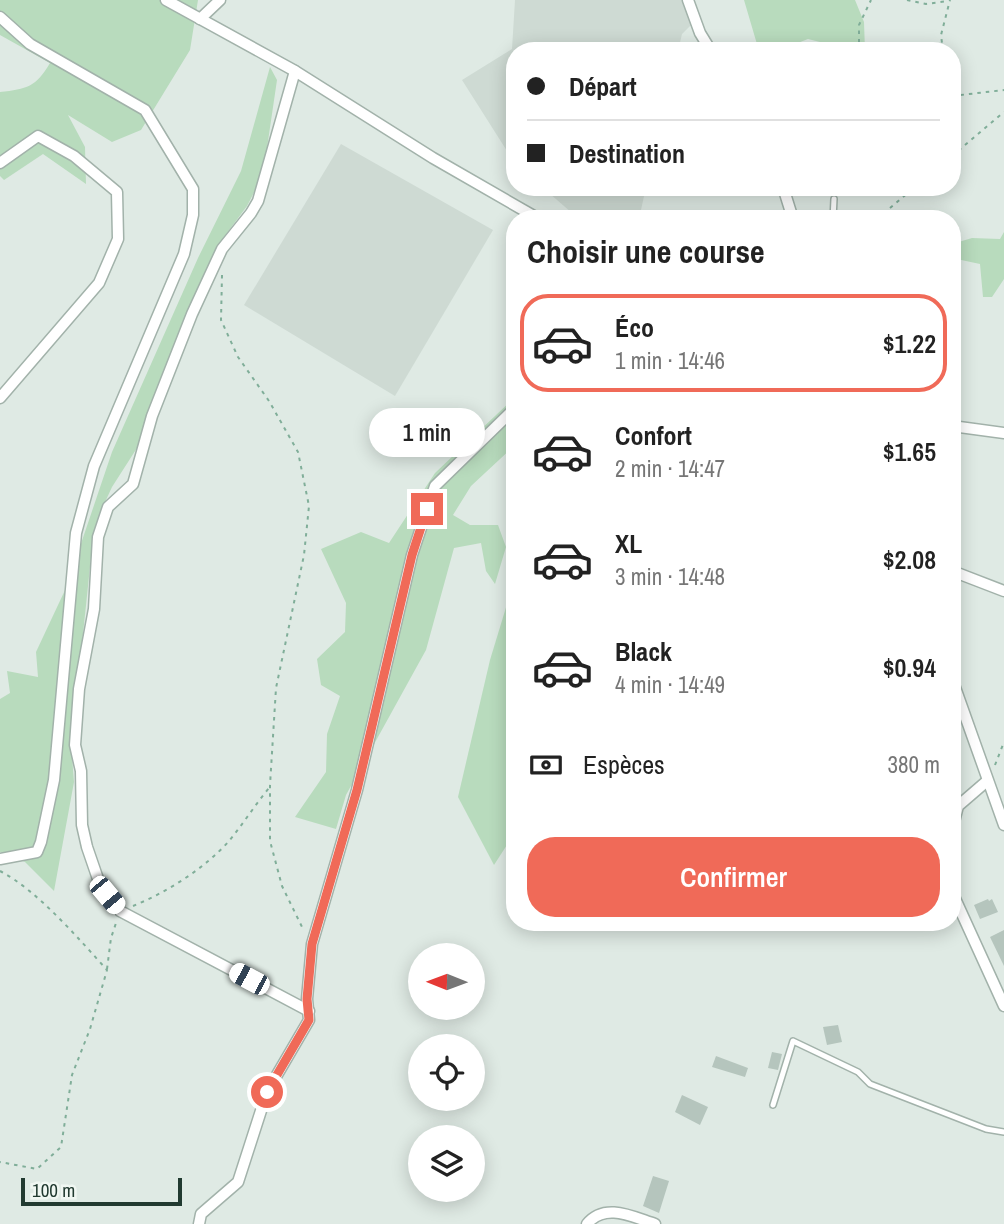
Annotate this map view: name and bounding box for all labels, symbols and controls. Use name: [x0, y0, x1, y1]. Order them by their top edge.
text: Départ: [569, 69, 637, 104]
text: Destination: [569, 136, 685, 171]
text: Choisir une course: [527, 230, 765, 273]
text: Éco: [615, 310, 654, 345]
icon: car: [531, 312, 594, 375]
text: $1.22: [883, 326, 936, 361]
text: 1 min · 14:46: [615, 345, 725, 376]
callout: 1 min: [369, 407, 485, 456]
text: 1 min: [403, 417, 451, 448]
text: Confort: [615, 418, 692, 453]
icon: car: [531, 420, 594, 483]
text: $1.65: [883, 434, 936, 469]
text: 2 min · 14:47: [615, 453, 725, 484]
route end: [411, 493, 443, 525]
text: XL: [615, 526, 642, 561]
icon: car: [531, 528, 594, 591]
text: $2.08: [883, 542, 936, 577]
text: 3 min · 14:48: [615, 561, 725, 592]
text: Black: [615, 634, 672, 669]
icon: car: [531, 636, 594, 699]
text: $0.94: [883, 650, 936, 685]
text: 4 min · 14:49: [615, 669, 725, 700]
icon: cash: [527, 746, 565, 784]
text: Espèces: [583, 747, 665, 782]
text: 380 m: [888, 749, 940, 780]
button: Confirmer: [527, 837, 940, 917]
car: [86, 872, 129, 918]
north arrow: [408, 943, 485, 1020]
map controls: [408, 943, 485, 1202]
car: [226, 960, 273, 998]
button: locate: [408, 1034, 485, 1111]
route start: [251, 1076, 283, 1108]
button: layers: [408, 1125, 485, 1202]
scale bar: [21, 1175, 182, 1207]
text: 100 m: [32, 1177, 75, 1203]

